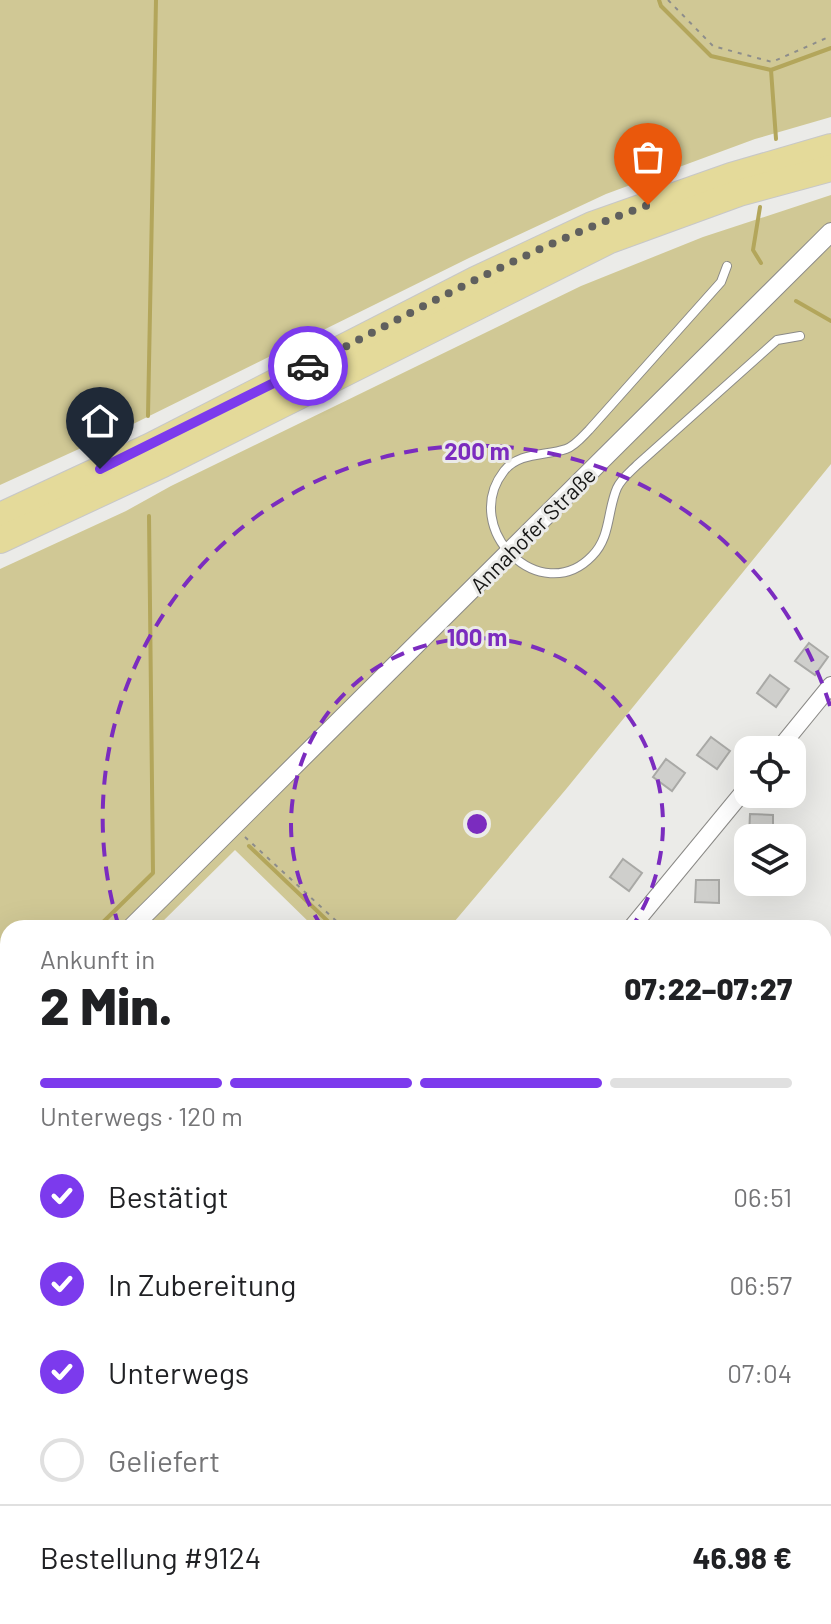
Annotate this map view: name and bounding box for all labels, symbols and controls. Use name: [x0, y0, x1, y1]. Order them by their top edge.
pin: [614, 123, 682, 205]
icon: bag: [626, 135, 670, 179]
courier: [268, 326, 348, 406]
icon: car: [286, 344, 330, 388]
pin: [66, 387, 134, 469]
icon: home: [78, 399, 122, 443]
text: 200 m: [444, 436, 510, 465]
street label: Annahofer Straße: [464, 461, 600, 597]
text: 100 m: [447, 622, 507, 651]
map controls: [734, 736, 806, 896]
button: locate: [734, 736, 806, 808]
centre of rings: [463, 810, 491, 838]
button: layers: [734, 824, 806, 896]
text: Ankunft in: [40, 943, 155, 974]
text: 07:22–07:27: [624, 970, 792, 1006]
text: 2 Min.: [40, 973, 173, 1035]
text: Unterwegs · 120 m: [40, 1100, 243, 1131]
icon: check: [40, 1174, 84, 1218]
text: Bestätigt: [108, 1178, 229, 1214]
text: 06:51: [733, 1181, 792, 1212]
icon: check: [40, 1262, 84, 1306]
text: In Zubereitung: [108, 1266, 296, 1302]
text: 06:57: [729, 1269, 792, 1300]
icon: check: [40, 1350, 84, 1394]
text: Unterwegs: [108, 1354, 249, 1390]
text: 07:04: [727, 1357, 792, 1388]
text: Geliefert: [108, 1442, 220, 1478]
text: Bestellung #9124: [40, 1539, 261, 1575]
text: 46.98 €: [692, 1539, 792, 1575]

